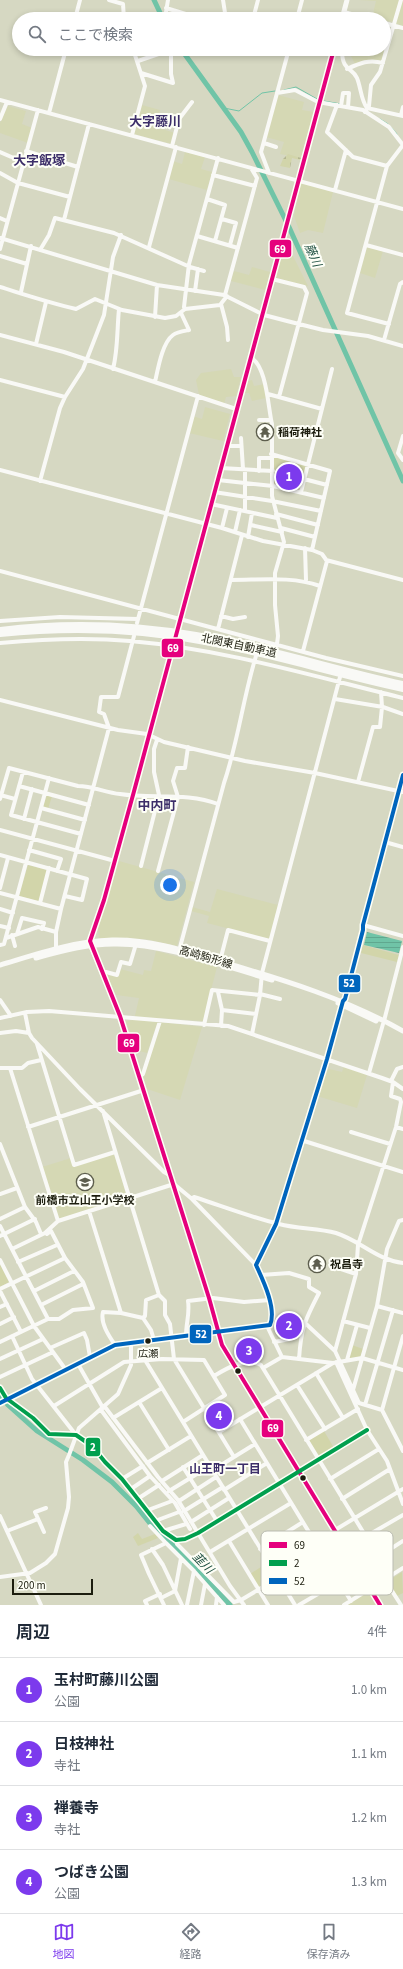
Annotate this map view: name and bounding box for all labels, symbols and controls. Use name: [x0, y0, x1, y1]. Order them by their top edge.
search box: [12, 12, 391, 56]
icon: search: [26, 23, 48, 45]
text: ここで検索: [58, 25, 133, 46]
district label: 大字藤川: [129, 113, 181, 131]
district label: 大字飯塚: [13, 152, 65, 170]
line badge: 69: [269, 239, 292, 258]
water label: 藤川: [300, 241, 326, 271]
text: 69: [274, 242, 286, 257]
temple icon: 稲荷神社: [255, 422, 275, 442]
place label: 稲荷神社: [278, 425, 322, 440]
pin: 1: [276, 462, 302, 492]
street label: 北関東自動車道: [200, 630, 278, 661]
line badge: 69: [161, 638, 184, 658]
text: 69: [167, 641, 179, 656]
district label: 中内町: [137, 797, 177, 815]
your location: [160, 875, 180, 895]
street label: 高崎駒形線: [177, 943, 234, 972]
line badge: 52: [338, 974, 361, 993]
text: 52: [343, 976, 355, 991]
line badge: 69: [117, 1033, 140, 1053]
text: 69: [123, 1036, 135, 1051]
school or university icon: 前橋市立山王小学校: [75, 1172, 95, 1192]
place label: 前橋市立山王小学校: [36, 1193, 135, 1208]
temple icon: 祝昌寺: [307, 1254, 327, 1274]
place label: 祝昌寺: [330, 1257, 363, 1272]
pin: 2: [276, 1311, 302, 1341]
line badge: 52: [189, 1324, 212, 1344]
text: 52: [195, 1327, 207, 1342]
marker: 広瀬: [143, 1336, 153, 1346]
pin: 3: [236, 1336, 262, 1366]
place label: 広瀬: [138, 1347, 159, 1361]
unlabelled marker: [233, 1366, 243, 1376]
pin: 4: [206, 1401, 232, 1431]
line badge: 69: [261, 1419, 284, 1438]
text: 69: [267, 1421, 279, 1436]
line badge: 2: [85, 1437, 101, 1457]
text: 2: [90, 1440, 96, 1455]
district label: 山王町一丁目: [189, 1461, 261, 1478]
unlabelled marker: [298, 1473, 308, 1483]
legend: [261, 1531, 393, 1595]
text: 69: [294, 1538, 305, 1553]
water label: 韮川: [188, 1549, 218, 1579]
text: 2: [294, 1556, 299, 1571]
text: 52: [294, 1574, 305, 1589]
scale bar: [12, 1577, 93, 1596]
text: 200 m: [18, 1578, 46, 1593]
text: 周辺: [16, 1621, 50, 1645]
text: 4件: [368, 1623, 387, 1641]
text: 玉村町藤川公園: [54, 1670, 159, 1691]
text: 1: [26, 1681, 32, 1699]
text: 1.0 km: [351, 1681, 387, 1699]
text: 公園: [54, 1693, 80, 1711]
text: 日枝神社: [54, 1734, 114, 1755]
text: 2: [26, 1745, 32, 1763]
text: 1.1 km: [351, 1745, 387, 1763]
text: 寺社: [54, 1757, 80, 1775]
text: 禅養寺: [54, 1798, 99, 1819]
text: 3: [26, 1809, 32, 1827]
text: 1.2 km: [351, 1809, 387, 1827]
text: 寺社: [54, 1821, 80, 1839]
text: つばき公園: [54, 1862, 129, 1883]
text: 4: [26, 1873, 32, 1891]
text: 1.3 km: [351, 1873, 387, 1891]
text: 公園: [54, 1885, 80, 1903]
tab: 地図: [53, 1921, 75, 1962]
tab: 経路: [180, 1921, 202, 1962]
tab: 保存済み: [307, 1921, 351, 1962]

